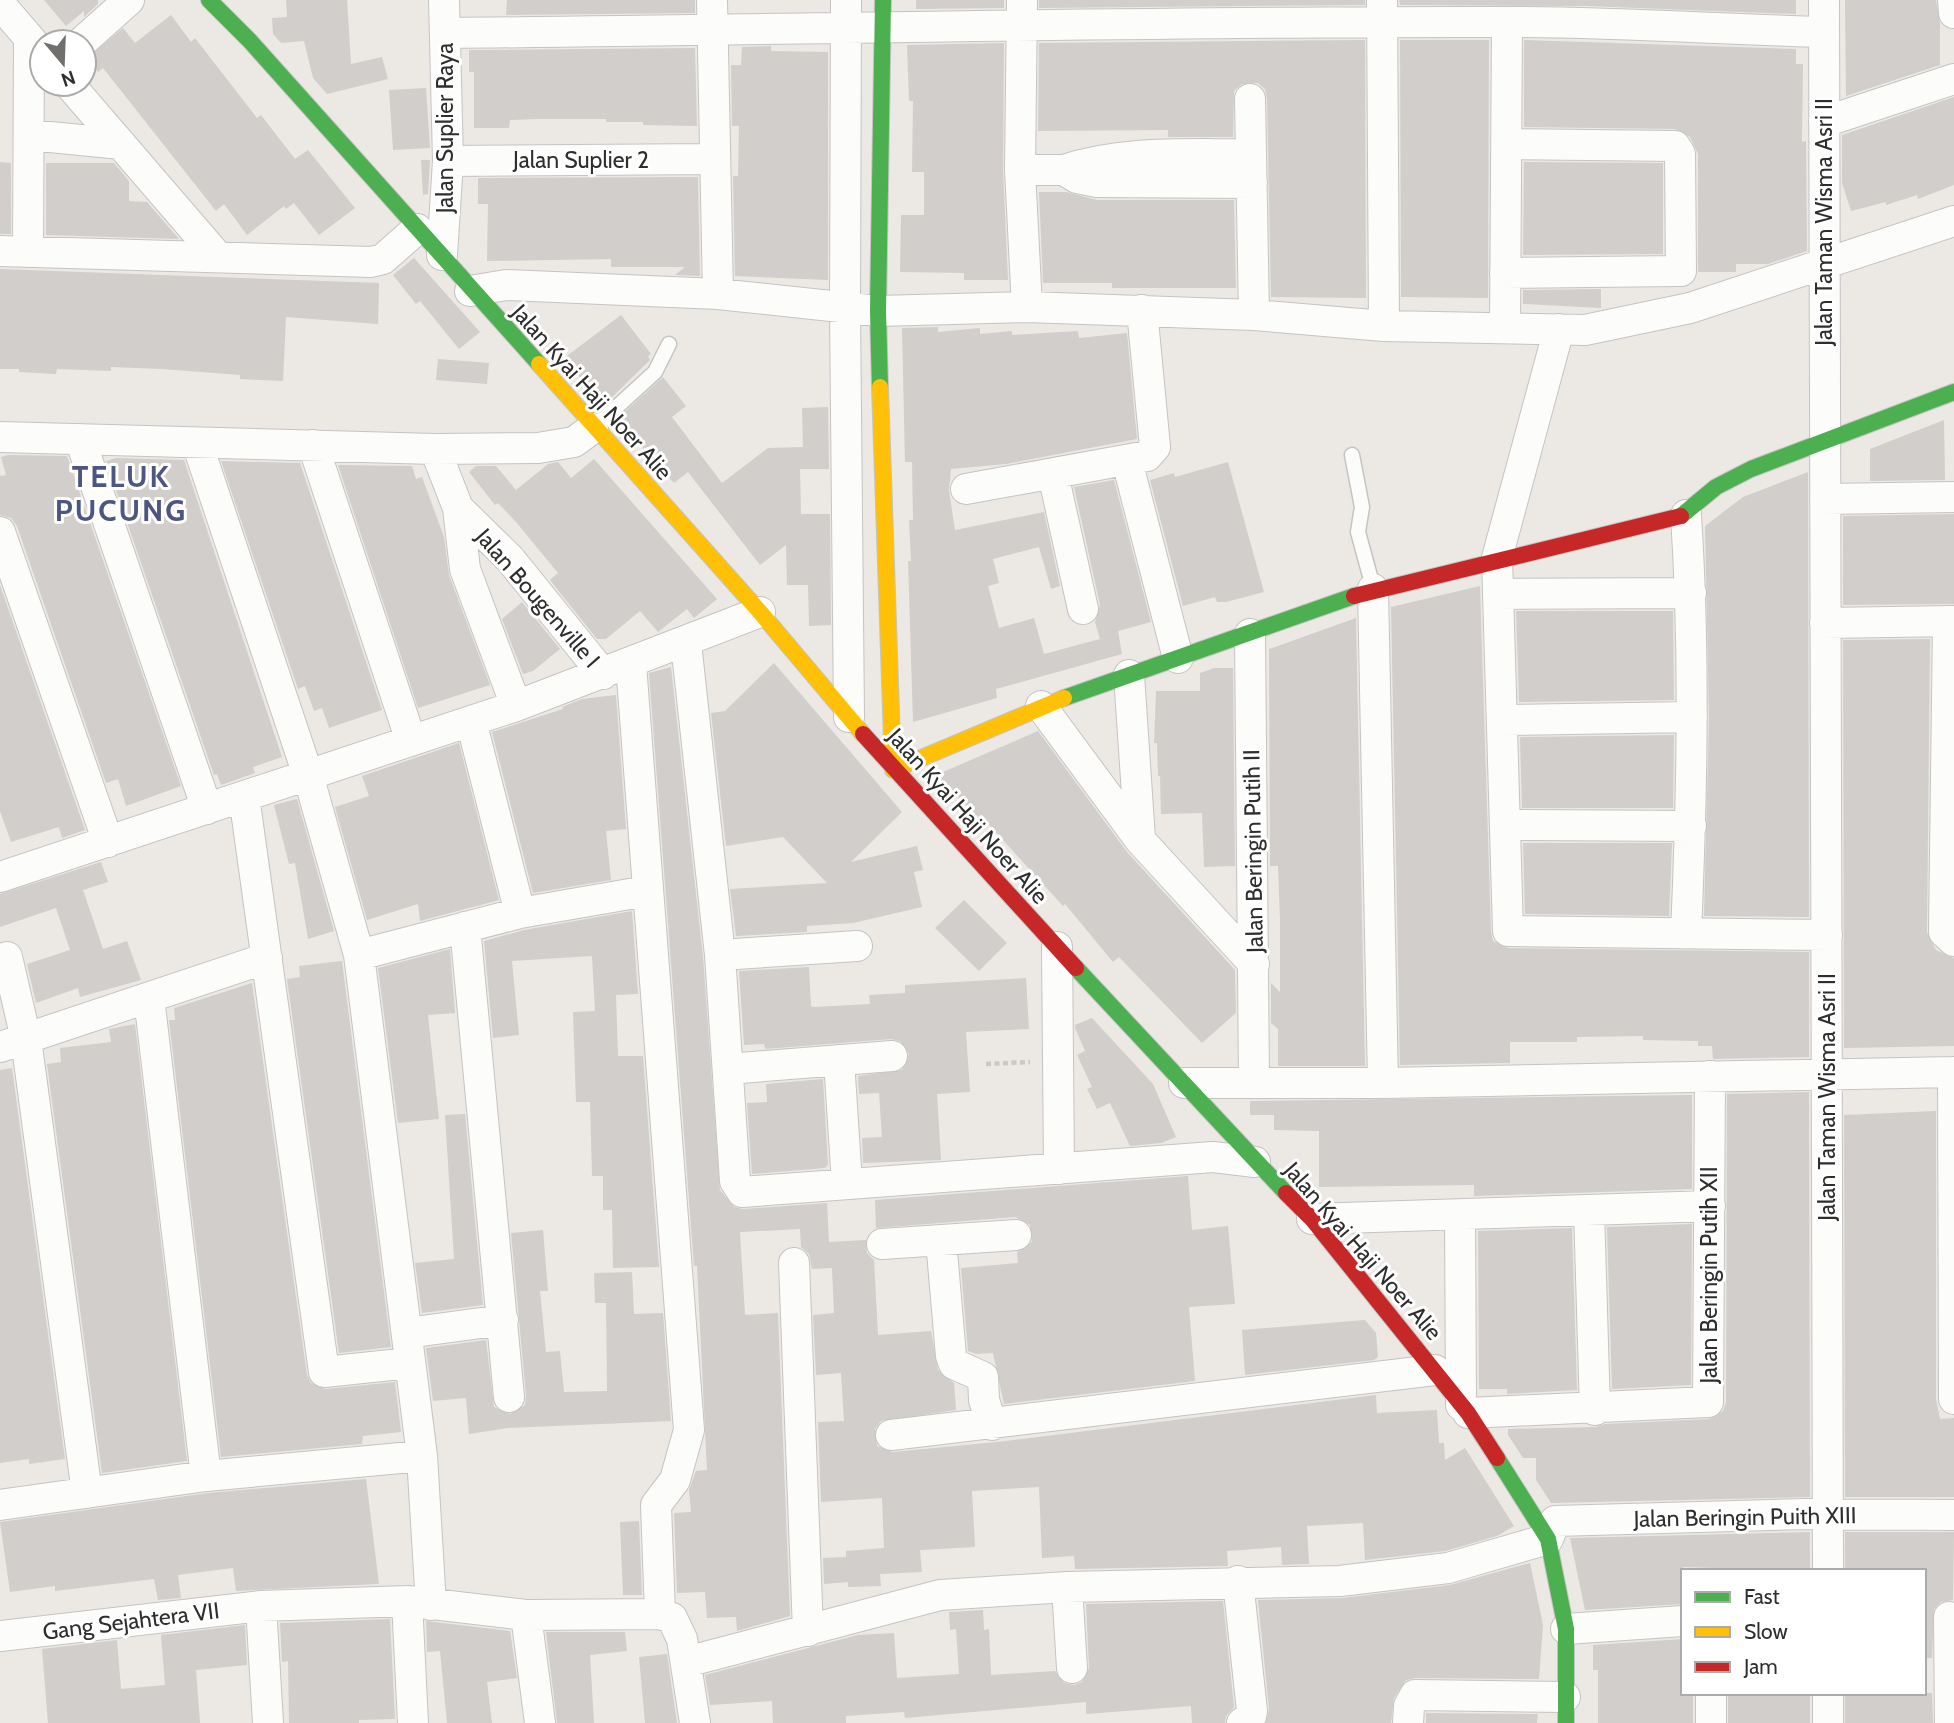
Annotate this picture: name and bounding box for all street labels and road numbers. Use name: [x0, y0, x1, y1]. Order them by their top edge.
street label: Jalan Suplier Raya: [431, 43, 459, 214]
street label: Jalan Taman Wisma Asri II: [1810, 98, 1838, 347]
street label: Jalan Suplier 2: [512, 146, 649, 174]
street label: Jalan Kyai Haji Noer Alie: [505, 298, 678, 486]
street label: Jalan Bougenville I: [469, 522, 606, 673]
street label: Jalan Kyai Haji Noer Alie: [881, 722, 1054, 910]
street label: Jalan Beringin Putih II: [1237, 749, 1269, 954]
street label: Jalan Taman Wisma Asri II: [1813, 973, 1841, 1222]
street label: Jalan Kyai Haji Noer Alie: [1278, 1156, 1448, 1346]
street label: Jalan Beringin Putih XII: [1695, 1166, 1723, 1385]
street label: Jalan Beringin Puith XIII: [1632, 1501, 1857, 1533]
street label: Gang Sejahtera VII: [41, 1596, 221, 1646]

